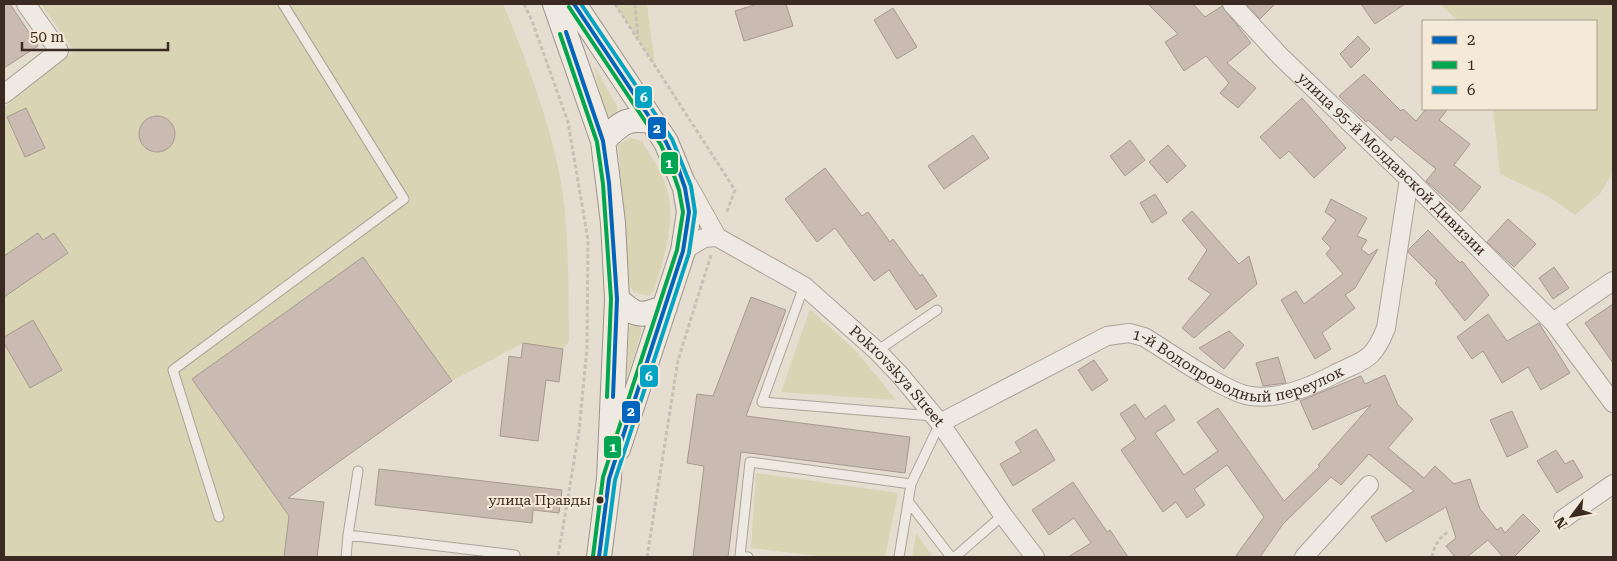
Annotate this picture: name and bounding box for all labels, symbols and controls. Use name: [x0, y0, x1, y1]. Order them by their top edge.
scale bar: [22, 20, 169, 52]
legend: [1422, 20, 1597, 110]
text: 50 m: [30, 28, 65, 46]
text: 2: [1467, 31, 1475, 49]
text: 1: [1467, 56, 1475, 74]
street label: улица 95-й Молдавской Дивизии: [1294, 69, 1490, 259]
text: 6: [1467, 81, 1475, 99]
line badge: 6: [634, 85, 653, 109]
text: 6: [640, 89, 648, 105]
line badge: 2: [647, 116, 667, 140]
text: 2: [653, 120, 661, 136]
line badge: 1: [660, 151, 679, 175]
text: 1: [665, 155, 673, 171]
street label: Pokrovskya Street: [846, 322, 948, 431]
street label: 1-й Водопроводный переулок: [1130, 325, 1347, 406]
line badge: 6: [639, 364, 659, 388]
text: 6: [645, 368, 653, 384]
line badge: 2: [621, 400, 641, 424]
text: 2: [627, 403, 635, 419]
line badge: 1: [603, 435, 622, 459]
text: 1: [609, 439, 617, 455]
north arrow: [1547, 491, 1597, 541]
place label: улица Правды: [488, 492, 591, 508]
marker: улица Правды: [595, 495, 605, 505]
text: N: [1551, 514, 1571, 532]

